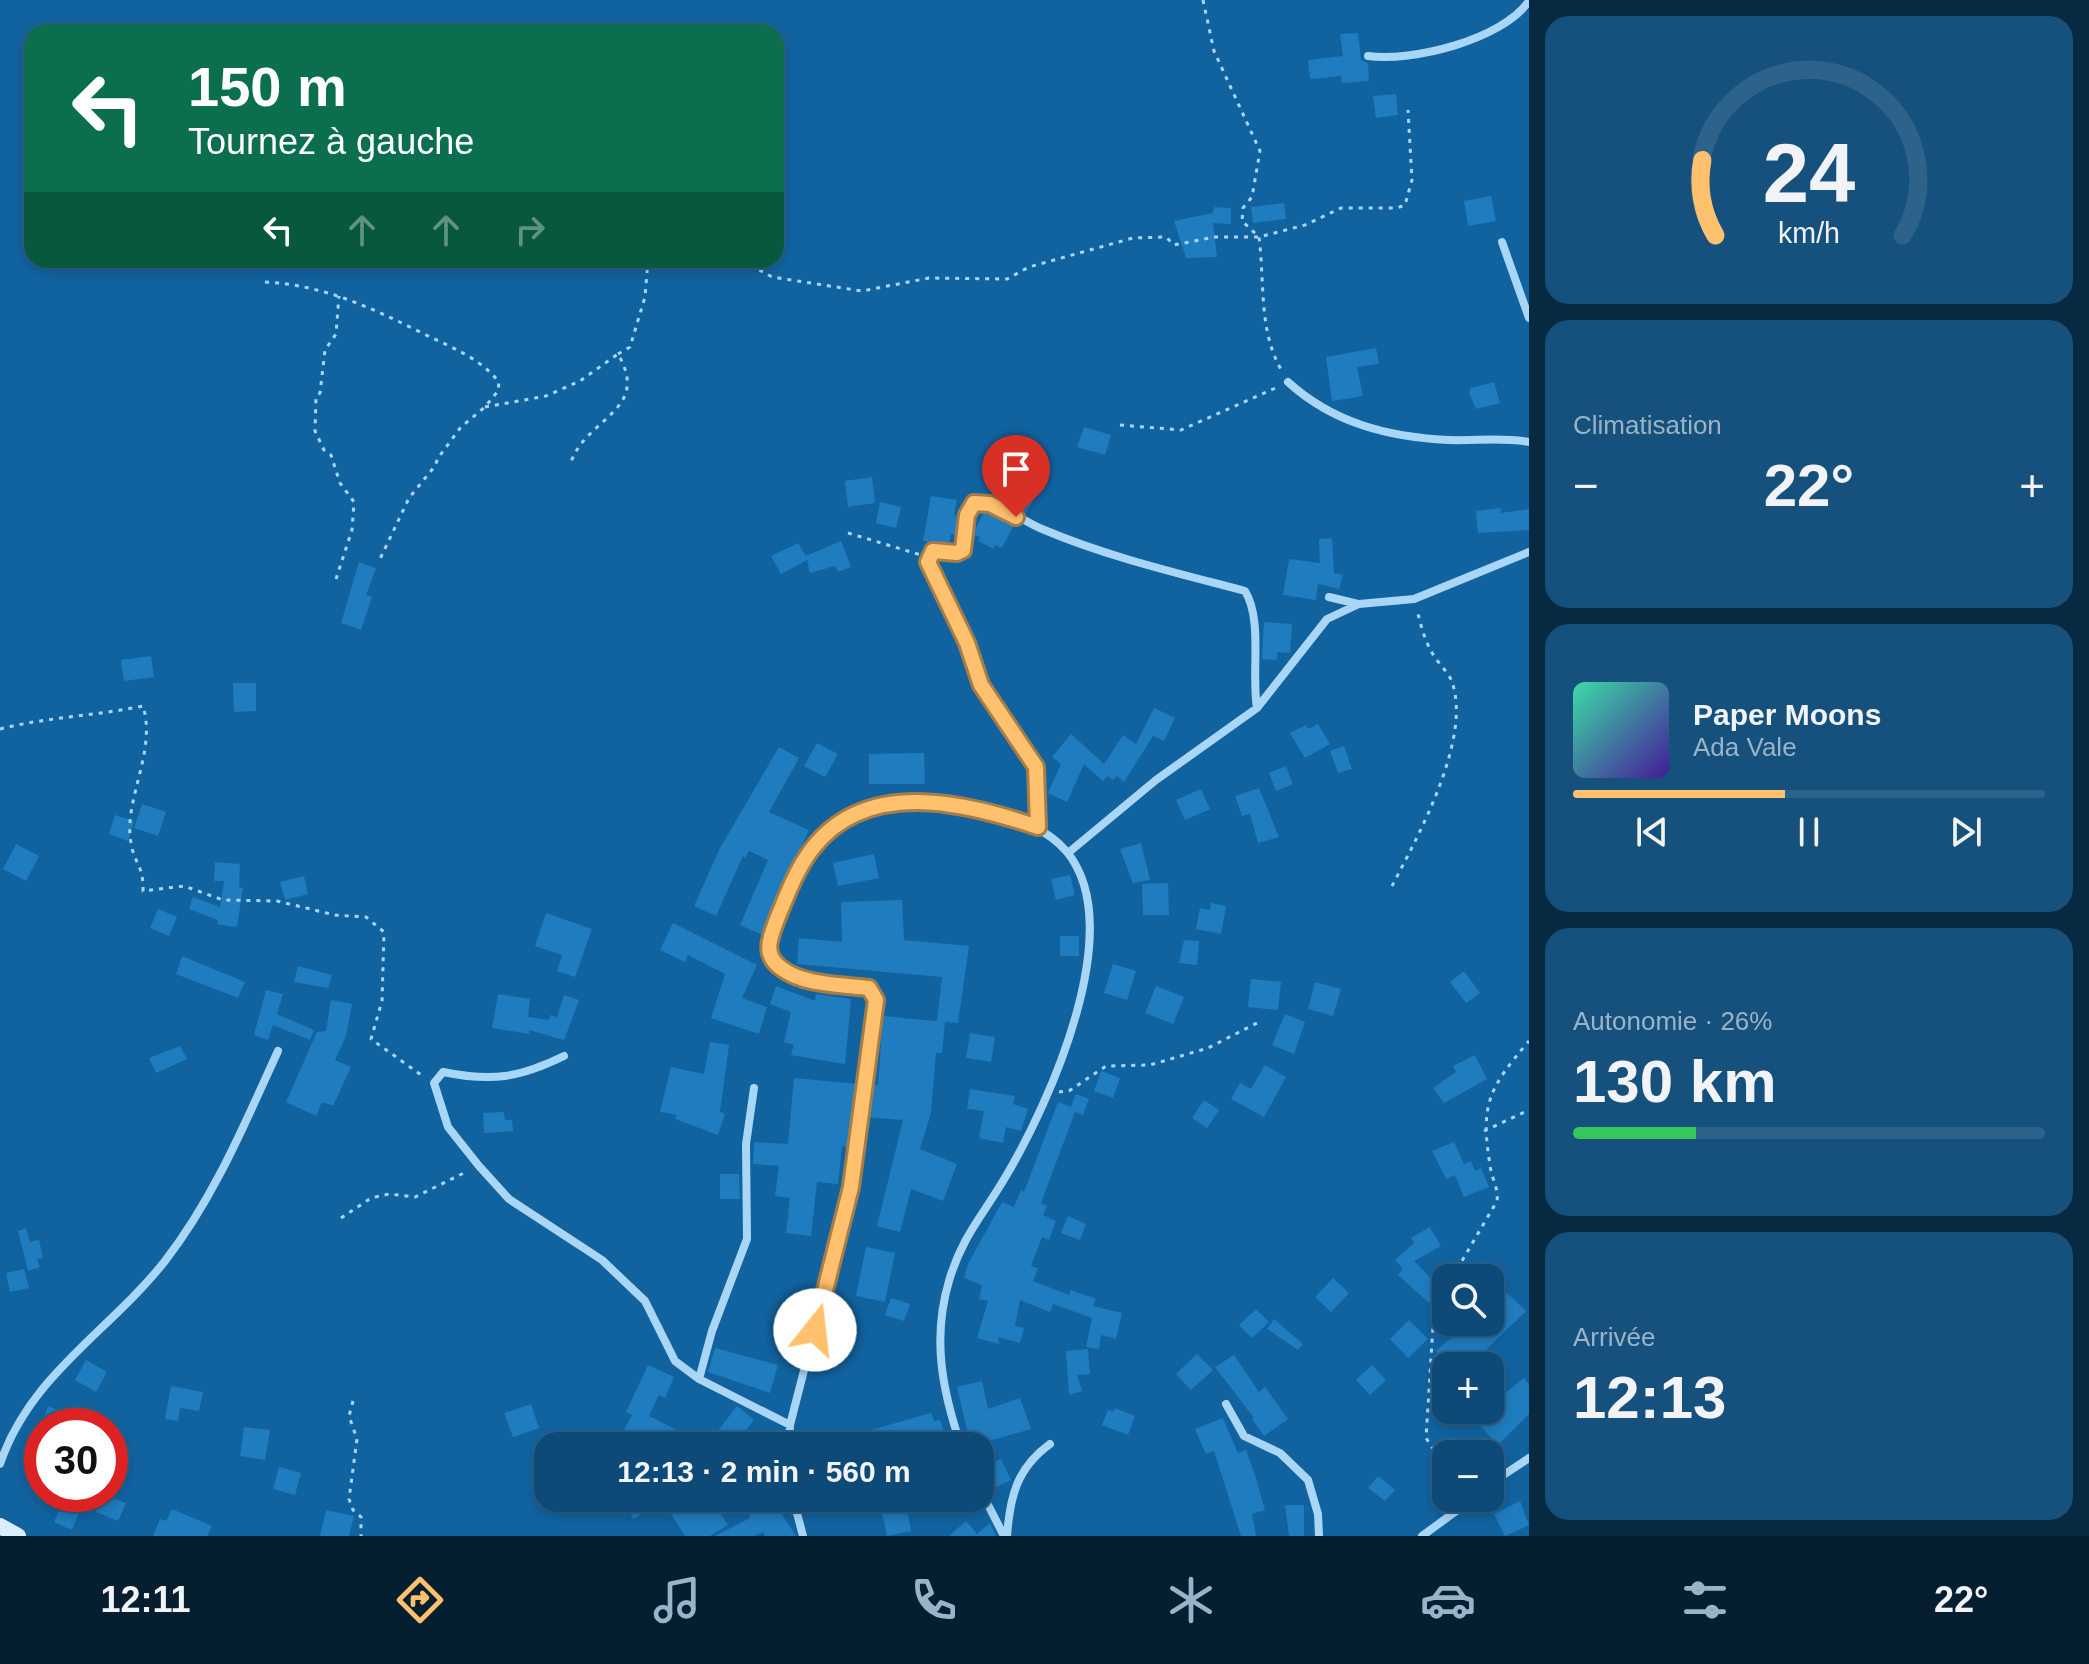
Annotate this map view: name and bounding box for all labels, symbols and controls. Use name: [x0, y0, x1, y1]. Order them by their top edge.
text: 150 m: [188, 55, 347, 118]
icon: left: [56, 56, 160, 160]
text: Tournez à gauche: [188, 121, 474, 162]
text: 24: [1763, 127, 1855, 220]
icon: left: [256, 208, 300, 252]
icon: ahead: [340, 208, 384, 252]
icon: ahead: [424, 208, 468, 252]
icon: right: [508, 208, 552, 252]
text: km/h: [1778, 217, 1840, 249]
text: Climatisation: [1573, 410, 1722, 440]
pin: [982, 435, 1050, 517]
icon: arrive: [994, 447, 1038, 491]
text: 22°: [1764, 452, 1854, 519]
text: −: [1573, 461, 1599, 510]
text: +: [2019, 461, 2045, 510]
text: Paper Moons: [1693, 698, 1881, 731]
text: Ada Vale: [1693, 732, 1797, 762]
icon: previous: [1630, 810, 1674, 854]
icon: pause: [1787, 810, 1831, 854]
icon: next: [1944, 810, 1988, 854]
text: Autonomie · 26%: [1573, 1006, 1772, 1036]
text: 130 km: [1573, 1048, 1777, 1115]
map controls: [1432, 1264, 1504, 1512]
button: search: [1432, 1264, 1504, 1336]
position arrow: [773, 1288, 857, 1372]
text: Arrivée: [1573, 1322, 1655, 1352]
button: +: [1432, 1352, 1504, 1424]
text: 12:13: [1573, 1364, 1726, 1431]
speed limit sign: 30: [24, 1408, 128, 1512]
button: −: [1432, 1440, 1504, 1512]
text: 12:13 · 2 min · 560 m: [617, 1455, 911, 1488]
icon: directions: [392, 1572, 448, 1628]
icon: music: [649, 1572, 705, 1628]
icon: phone: [906, 1572, 962, 1628]
icon: climate: [1163, 1572, 1219, 1628]
icon: car: [1420, 1572, 1476, 1628]
icon: filters: [1677, 1572, 1733, 1628]
text: 12:11: [101, 1579, 191, 1620]
text: 22°: [1934, 1579, 1988, 1620]

